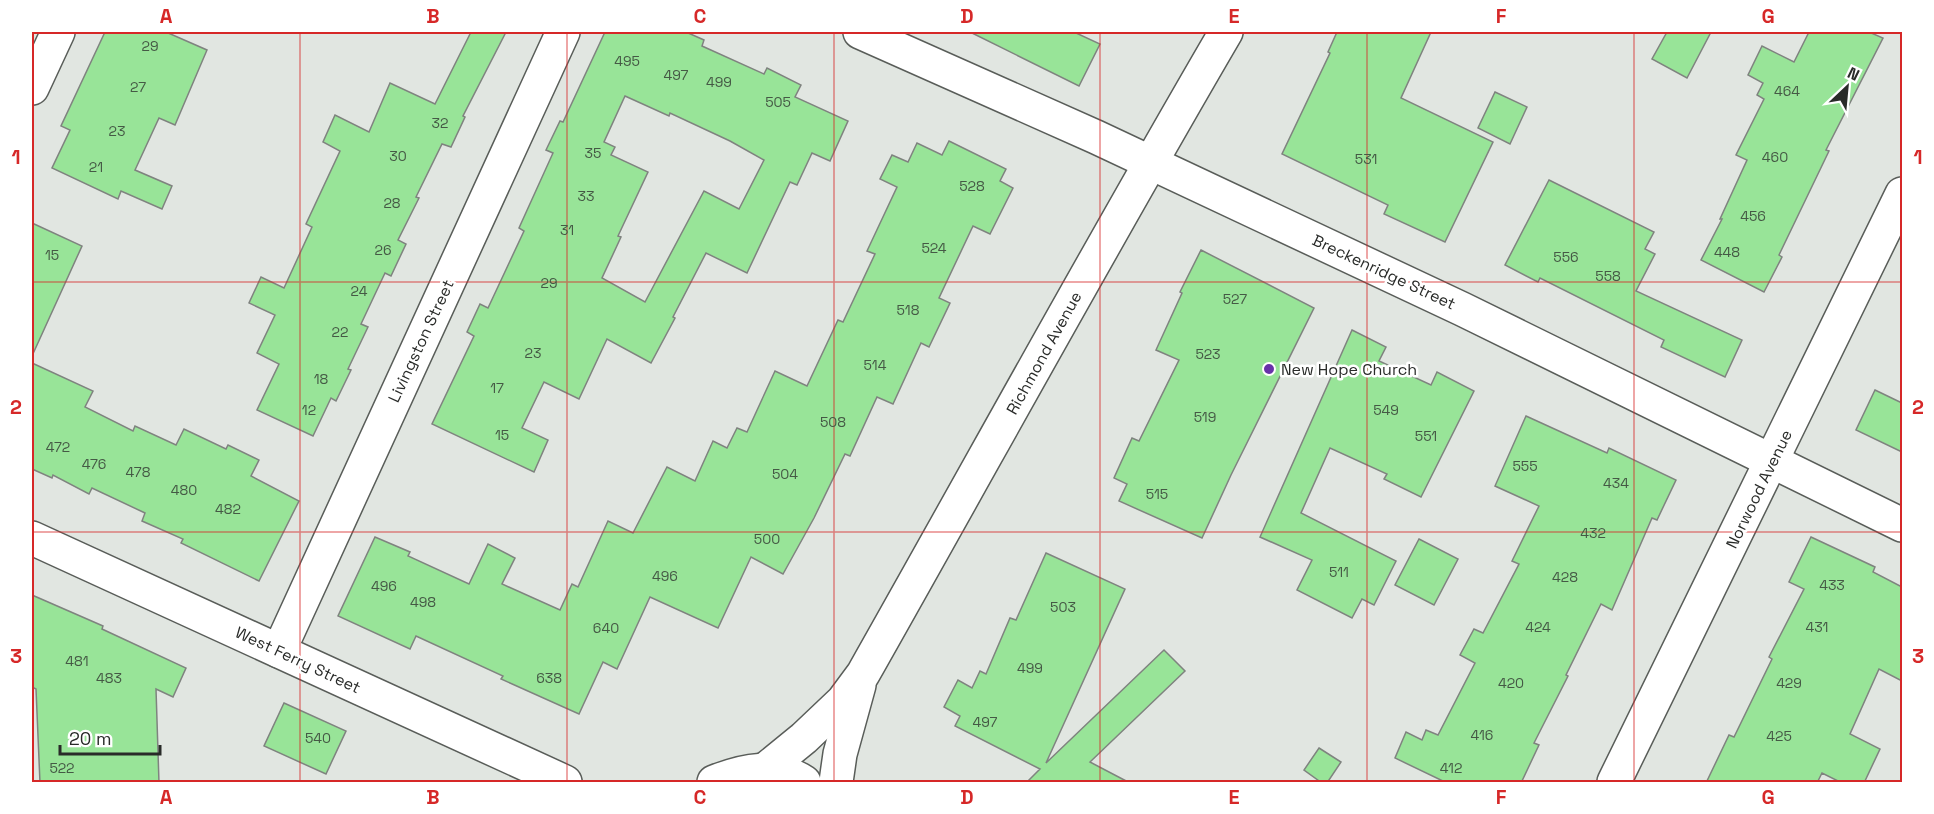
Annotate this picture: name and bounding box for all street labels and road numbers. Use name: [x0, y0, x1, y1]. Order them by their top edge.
street label: Breckenridge Street: [1309, 230, 1459, 314]
street label: Livingston Street: [383, 276, 459, 406]
street label: Richmond Avenue: [1001, 288, 1087, 418]
street label: Norwood Avenue: [1721, 426, 1797, 552]
street label: West Ferry Street: [232, 622, 364, 698]

